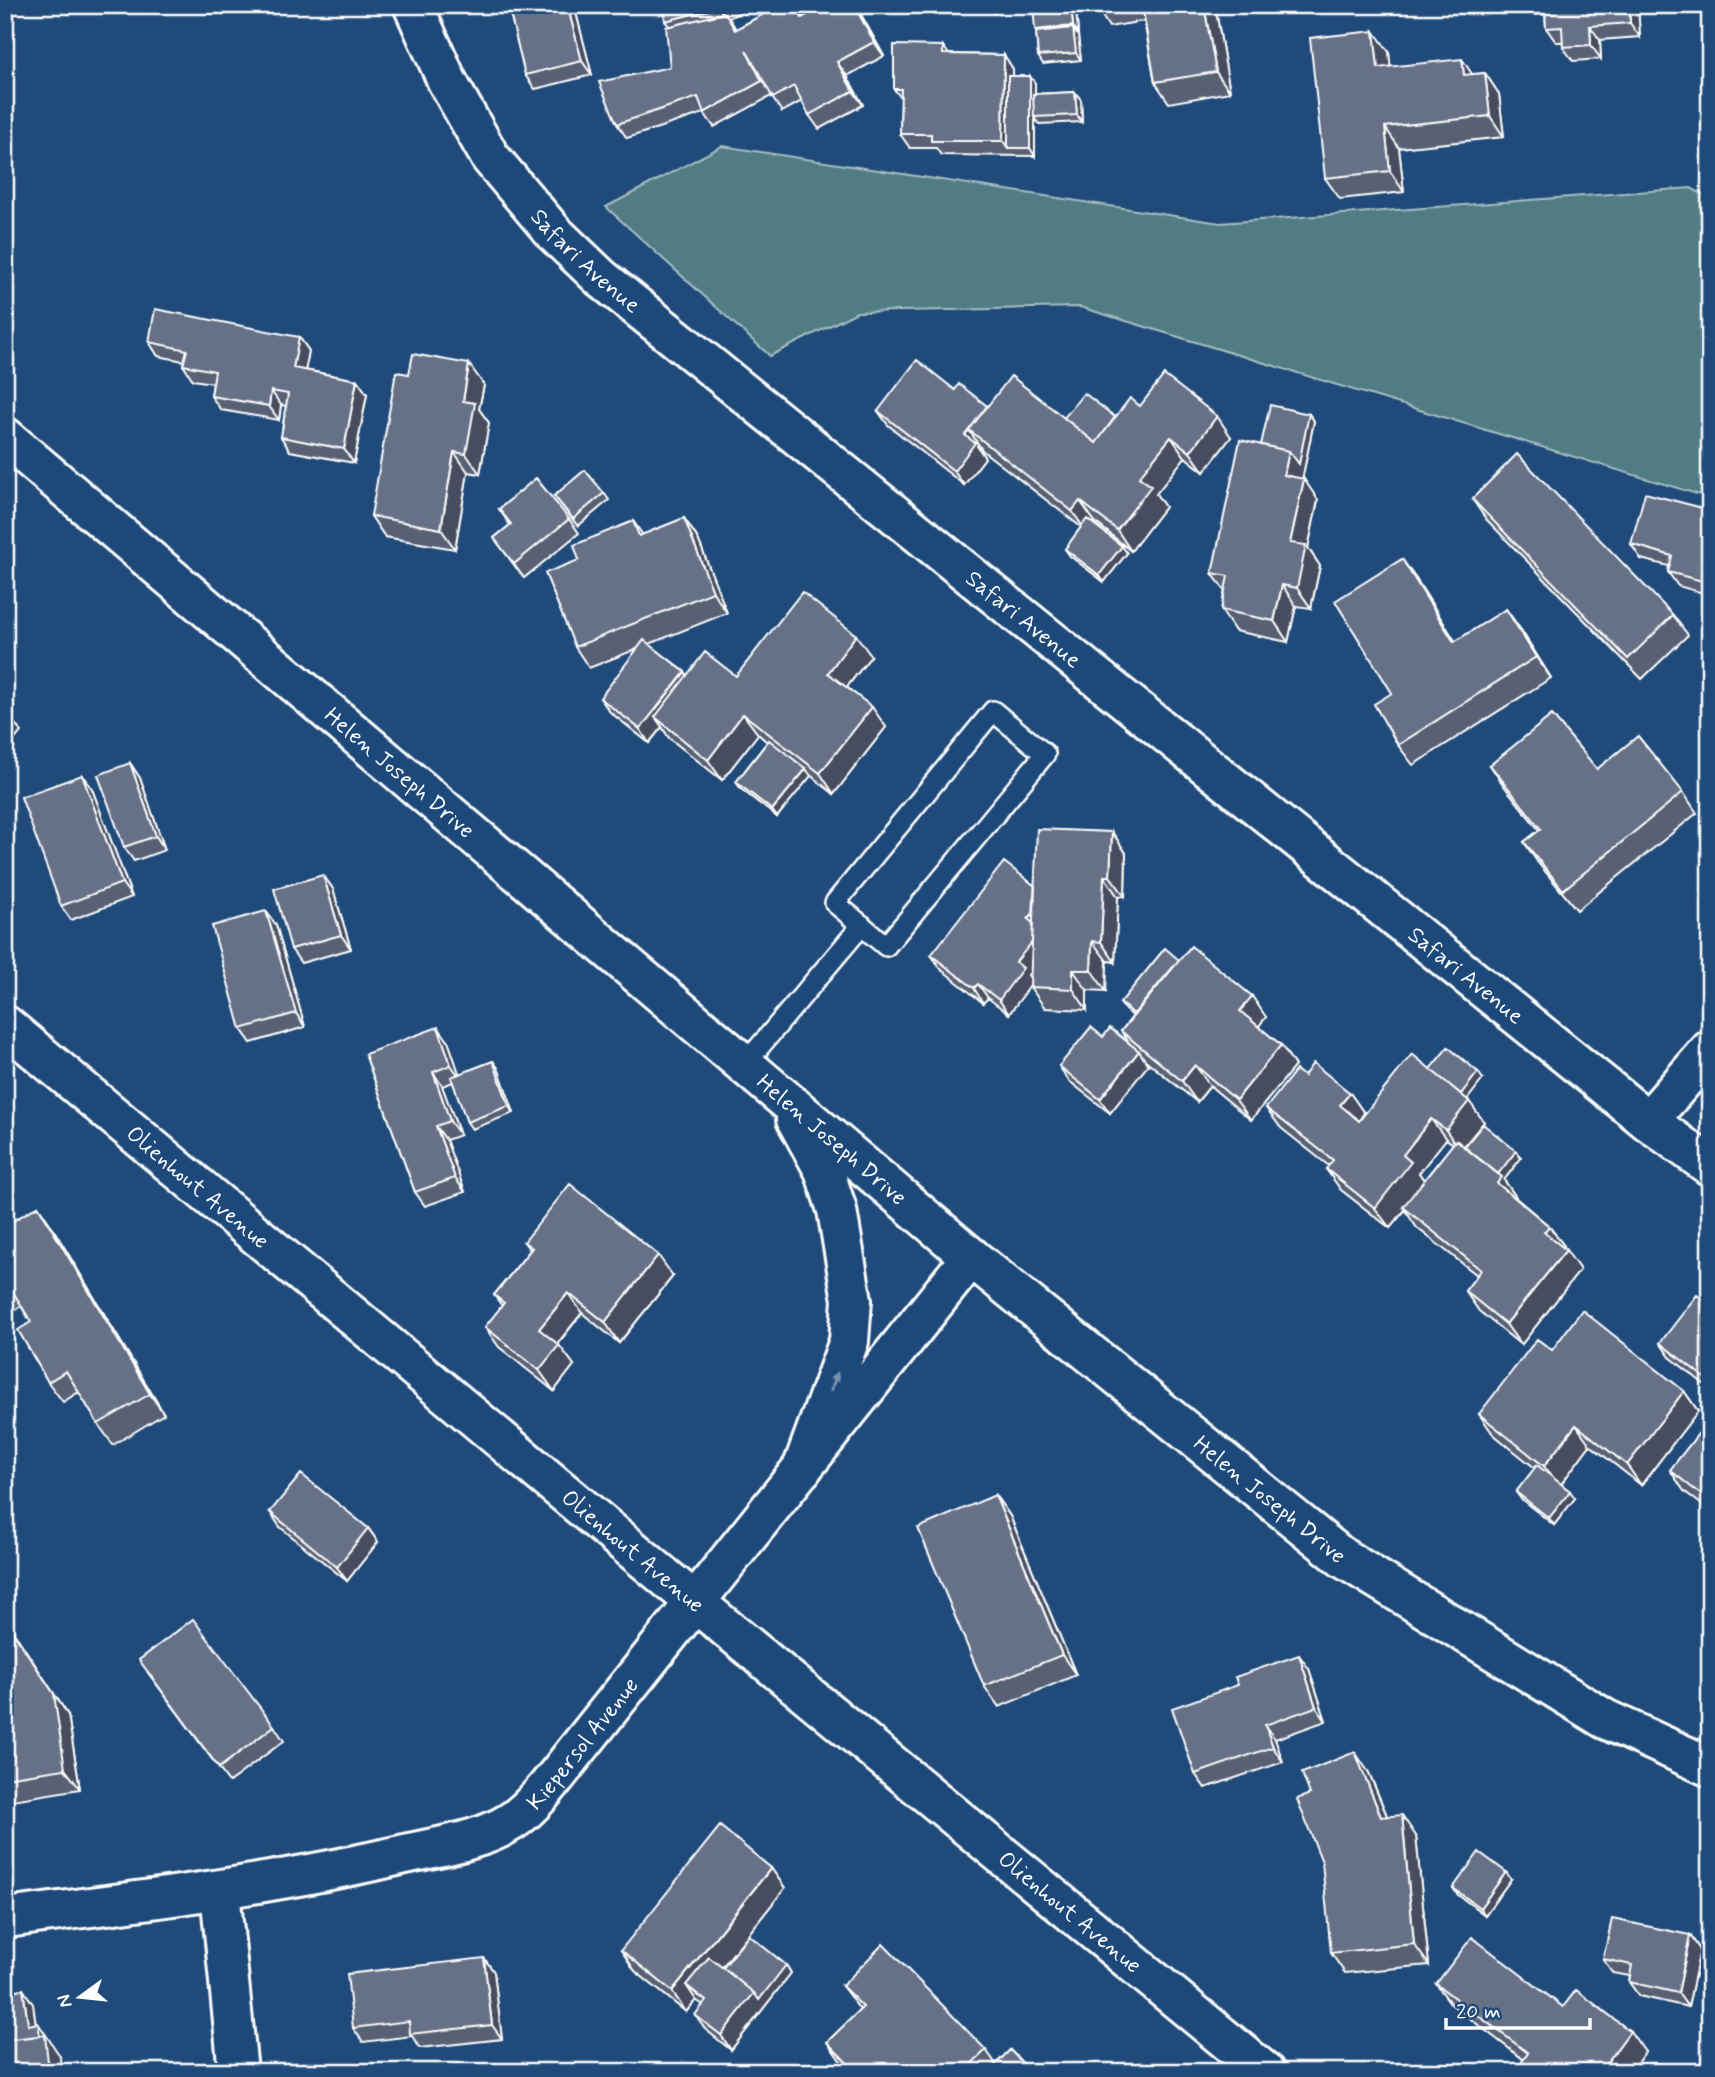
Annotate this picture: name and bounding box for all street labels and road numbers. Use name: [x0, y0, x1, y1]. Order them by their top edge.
street label: Safari Avenue: [523, 203, 646, 321]
street label: Safari Avenue: [959, 564, 1087, 676]
street label: Helen Joseph Drive: [317, 701, 480, 846]
street label: Safari Avenue: [1401, 921, 1529, 1032]
street label: Helen Joseph Drive: [749, 1068, 912, 1213]
street label: Olienhout Avenue: [119, 1120, 275, 1257]
street label: Helen Joseph Drive: [1186, 1430, 1352, 1572]
street label: Olienhout Avenue: [554, 1484, 710, 1620]
street label: Kiepersol Avenue: [521, 1672, 646, 1818]
street label: Olienhout Avenue: [991, 1845, 1147, 1981]

